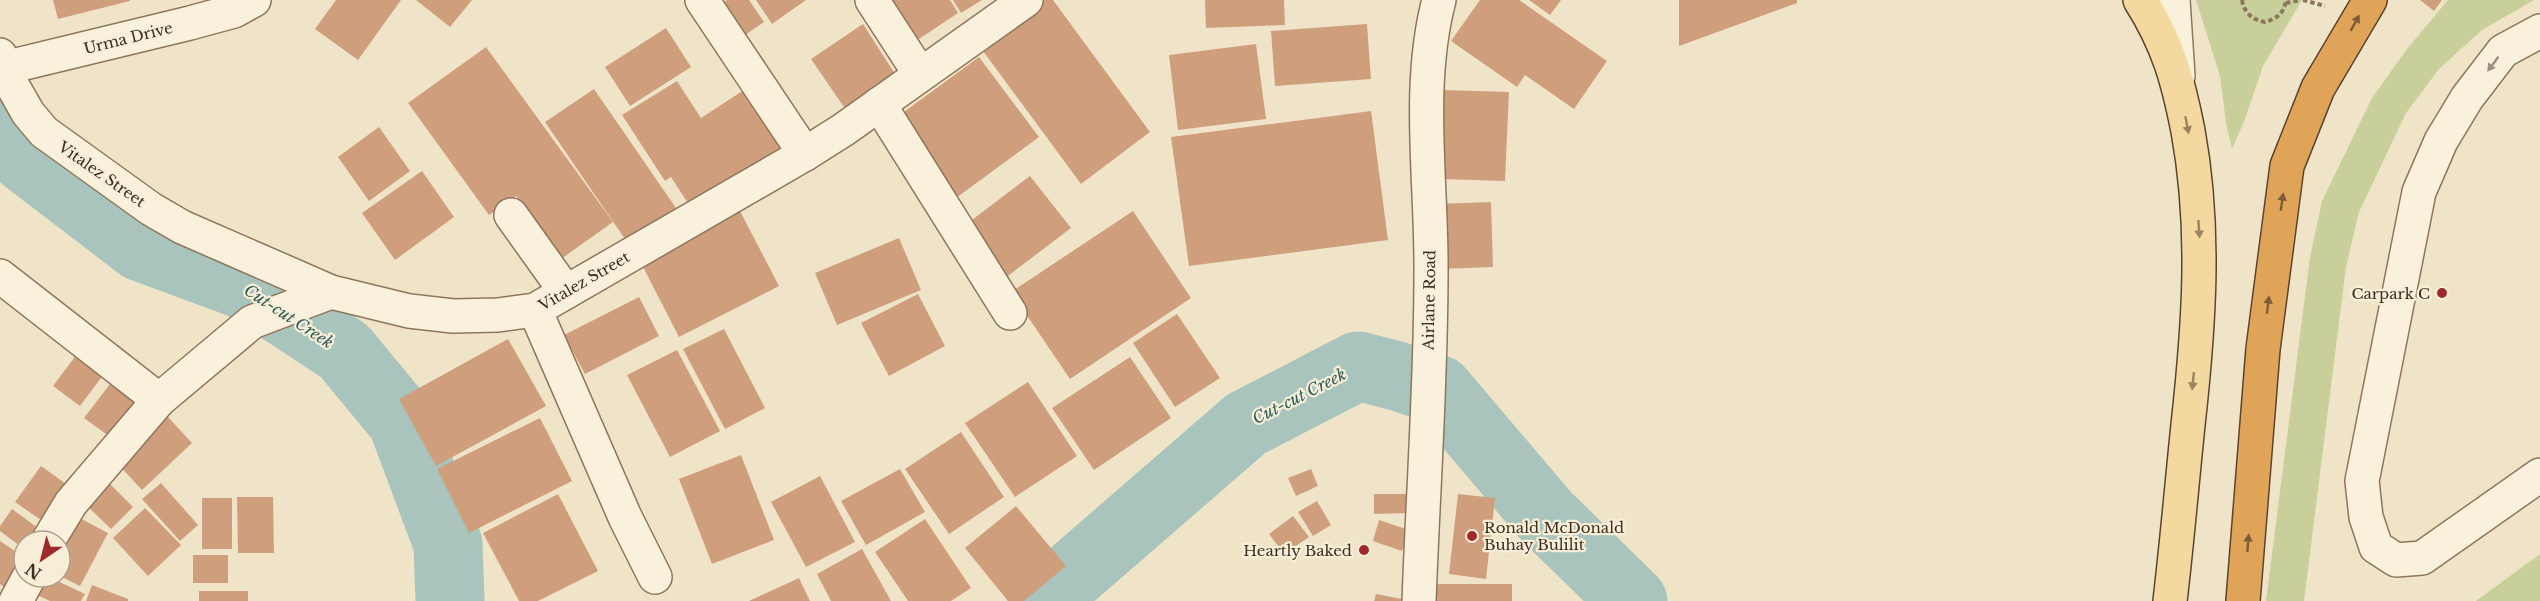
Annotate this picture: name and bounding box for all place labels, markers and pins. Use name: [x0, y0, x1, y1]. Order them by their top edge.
place label: Carpark C: [2351, 284, 2430, 303]
marker: Carpark C: [2435, 286, 2449, 300]
place label: Ronald McDonald Buhay Bulilit: [1484, 518, 1624, 554]
marker: Ronald McDonald Buhay Bulilit: [1465, 529, 1479, 543]
place label: Heartly Baked: [1243, 541, 1352, 560]
marker: Heartly Baked: [1357, 543, 1371, 557]

